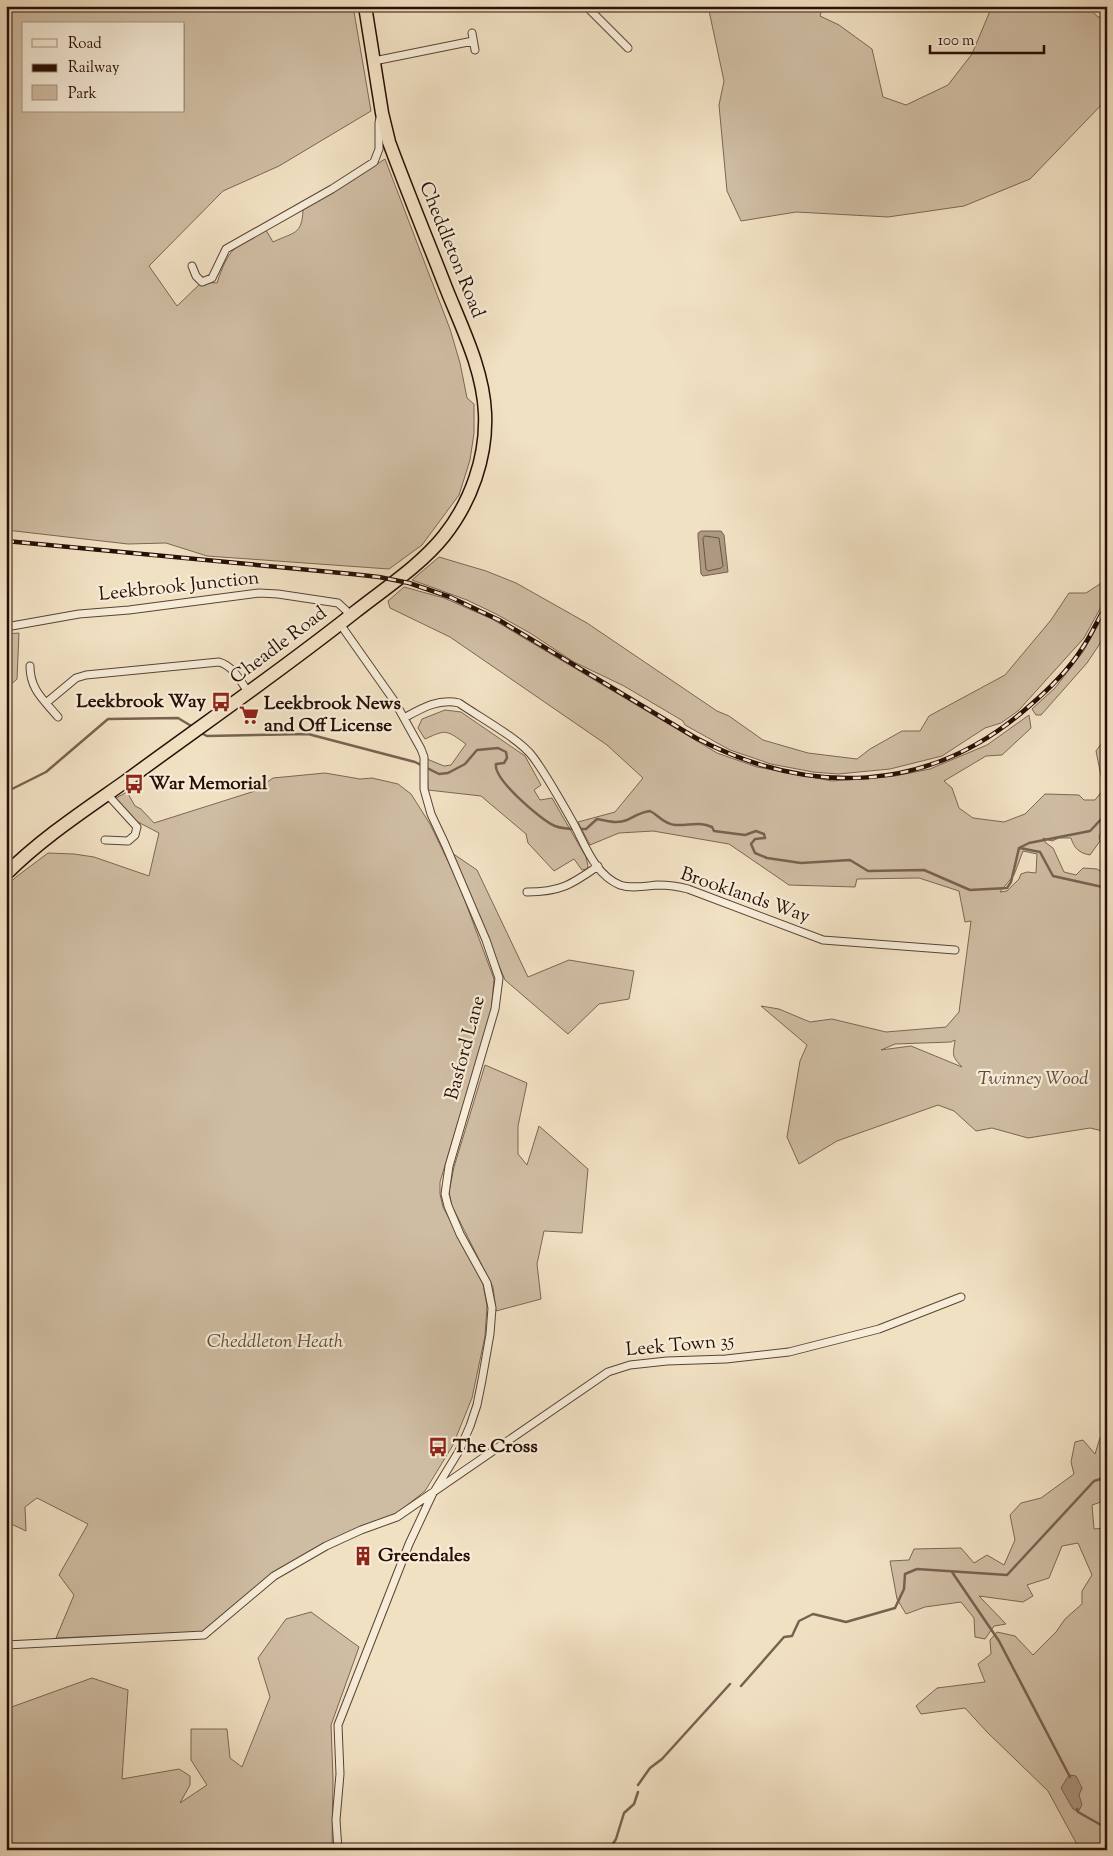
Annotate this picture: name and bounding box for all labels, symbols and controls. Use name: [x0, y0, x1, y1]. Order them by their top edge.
legend: [22, 22, 185, 112]
scale bar: [930, 22, 1044, 54]
text: 100 m: [938, 31, 975, 52]
text: Road: [68, 34, 102, 55]
text: Railway: [68, 58, 120, 79]
text: Park: [68, 84, 97, 105]
street label: Cheddleton Road: [411, 178, 491, 323]
street label: Leekbrook Junction: [97, 565, 261, 609]
street label: Cheadle Road: [225, 600, 333, 691]
place label: Leekbrook Way: [76, 689, 207, 716]
bus stop icon: Leekbrook Way: [210, 691, 232, 713]
place label: Leekbrook News and Off License: [264, 691, 402, 740]
supermarket icon: Leekbrook News and Off License: [238, 704, 260, 726]
place label: War Memorial: [149, 771, 268, 798]
bus stop icon: War Memorial: [123, 773, 145, 795]
street label: Brooklands Way: [677, 861, 814, 931]
street label: Basford Lane: [439, 993, 493, 1103]
park label: Twinney Wood: [977, 1066, 1089, 1093]
street label: Leek Town 35: [625, 1328, 736, 1364]
park label: Cheddleton Heath: [207, 1329, 344, 1356]
place label: The Cross: [453, 1434, 538, 1461]
bus stop icon: The Cross: [427, 1436, 449, 1458]
place label: Greendales: [378, 1543, 471, 1570]
building icon: Greendales: [352, 1545, 374, 1567]

